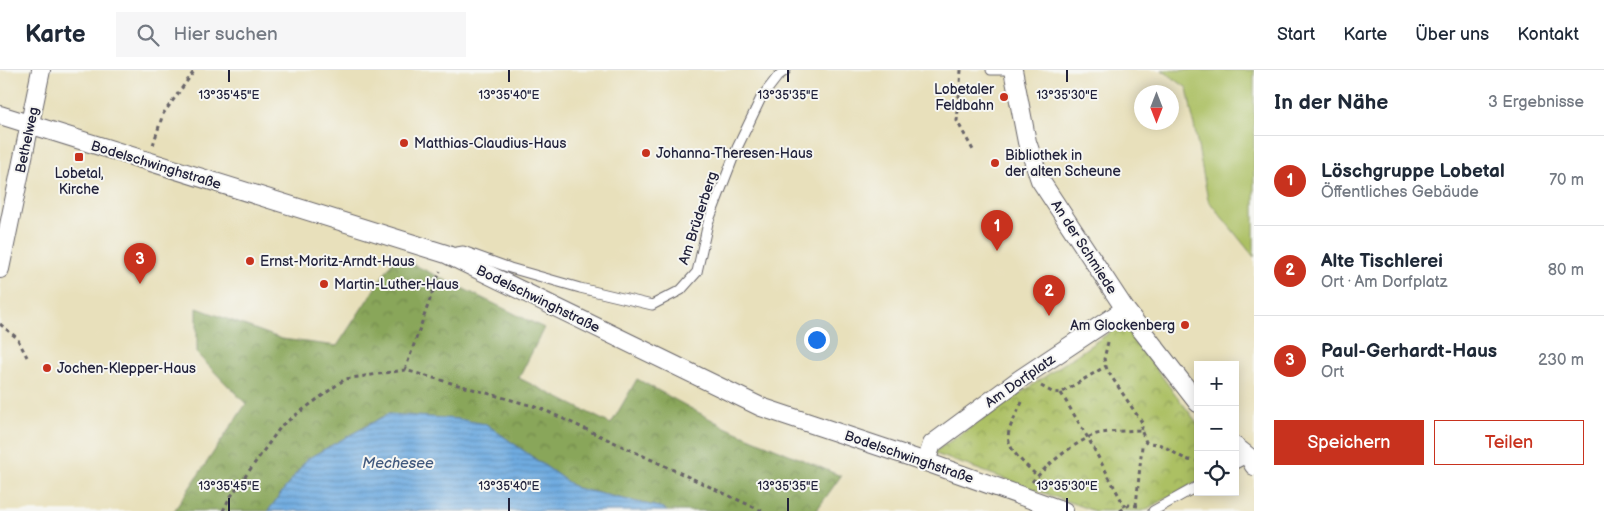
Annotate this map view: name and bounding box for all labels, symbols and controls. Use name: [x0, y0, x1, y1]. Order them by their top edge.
search box: [116, 12, 466, 57]
text: Karte: [25, 20, 86, 49]
icon: search: [134, 21, 162, 49]
text: Hier suchen: [174, 23, 278, 46]
text: Start: [1277, 24, 1315, 45]
text: Karte: [1343, 24, 1387, 45]
text: Über uns: [1415, 24, 1489, 45]
text: Kontakt: [1517, 24, 1579, 45]
place label: Lobetaler Feldbahn: [934, 81, 995, 114]
north arrow: [1134, 85, 1179, 130]
text: 13°35'45"E: [199, 88, 260, 103]
text: 13°35'40"E: [478, 88, 540, 103]
text: 13°35'35"E: [758, 88, 819, 103]
text: 13°35'30"E: [1036, 88, 1098, 103]
text: In der Nähe: [1274, 90, 1388, 115]
marker: Lobetaler Feldbahn: [998, 91, 1010, 103]
text: 3 Ergebnisse: [1488, 93, 1584, 112]
street label: Bethelweg: [12, 105, 42, 175]
place label: Matthias-Claudius-Haus: [414, 135, 566, 152]
street label: Bodelschwinghstraße: [89, 137, 223, 193]
marker: Matthias-Claudius-Haus: [398, 137, 410, 149]
place label: Johanna-Theresen-Haus: [656, 145, 813, 162]
marker: Johanna-Theresen-Haus: [640, 147, 652, 159]
place label: Bibliothek in der alten Scheune: [1005, 147, 1121, 180]
marker: Lobetal, Kirche: [73, 151, 85, 163]
marker: Bibliothek in der alten Scheune: [989, 157, 1001, 169]
text: Löschgruppe Lobetal: [1321, 160, 1505, 183]
place label: Lobetal, Kirche: [54, 165, 104, 198]
street label: Am Brüderberg: [675, 169, 721, 267]
text: 1: [1287, 171, 1293, 190]
text: 70 m: [1549, 171, 1584, 190]
text: Öffentliches Gebäude: [1321, 183, 1479, 202]
street label: An der Schmiede: [1047, 197, 1121, 297]
pin: 1: [981, 210, 1013, 251]
pin: 3: [124, 243, 156, 284]
text: Alte Tischlerei: [1321, 250, 1443, 273]
place label: Ernst-Moritz-Arndt-Haus: [260, 253, 415, 270]
marker: Ernst-Moritz-Arndt-Haus: [244, 255, 256, 267]
text: 2: [1285, 261, 1295, 280]
text: 80 m: [1548, 261, 1584, 280]
street label: Bodelschwinghstraße: [473, 262, 603, 336]
text: Ort · Am Dorfplatz: [1321, 273, 1447, 292]
pin: 2: [1033, 275, 1065, 316]
place label: Martin-Luther-Haus: [334, 276, 459, 293]
marker: Martin-Luther-Haus: [318, 278, 330, 290]
place label: Am Glockenberg: [1070, 317, 1175, 334]
marker: Am Glockenberg: [1179, 319, 1191, 331]
your location: [804, 327, 830, 353]
text: Paul-Gerhardt-Haus: [1321, 340, 1497, 363]
street label: Am Dorfplatz: [982, 351, 1058, 411]
text: 3: [1285, 351, 1295, 370]
text: 230 m: [1538, 351, 1584, 370]
place label: Jochen-Klepper-Haus: [57, 360, 196, 377]
map controls: [1194, 361, 1239, 496]
button: +: [1194, 361, 1239, 406]
marker: Jochen-Klepper-Haus: [41, 362, 53, 374]
text: Ort: [1321, 363, 1344, 382]
button: −: [1194, 406, 1239, 451]
button: Speichern: [1274, 420, 1424, 465]
button: Teilen: [1434, 420, 1584, 465]
street label: Bodelschwinghstraße: [842, 427, 976, 487]
button: locate: [1194, 451, 1239, 496]
water label: Mechesee: [362, 454, 434, 473]
text: 13°35'45"E: [199, 479, 260, 494]
text: 13°35'40"E: [478, 479, 540, 494]
text: 13°35'35"E: [758, 479, 819, 494]
text: 13°35'30"E: [1036, 479, 1098, 494]

